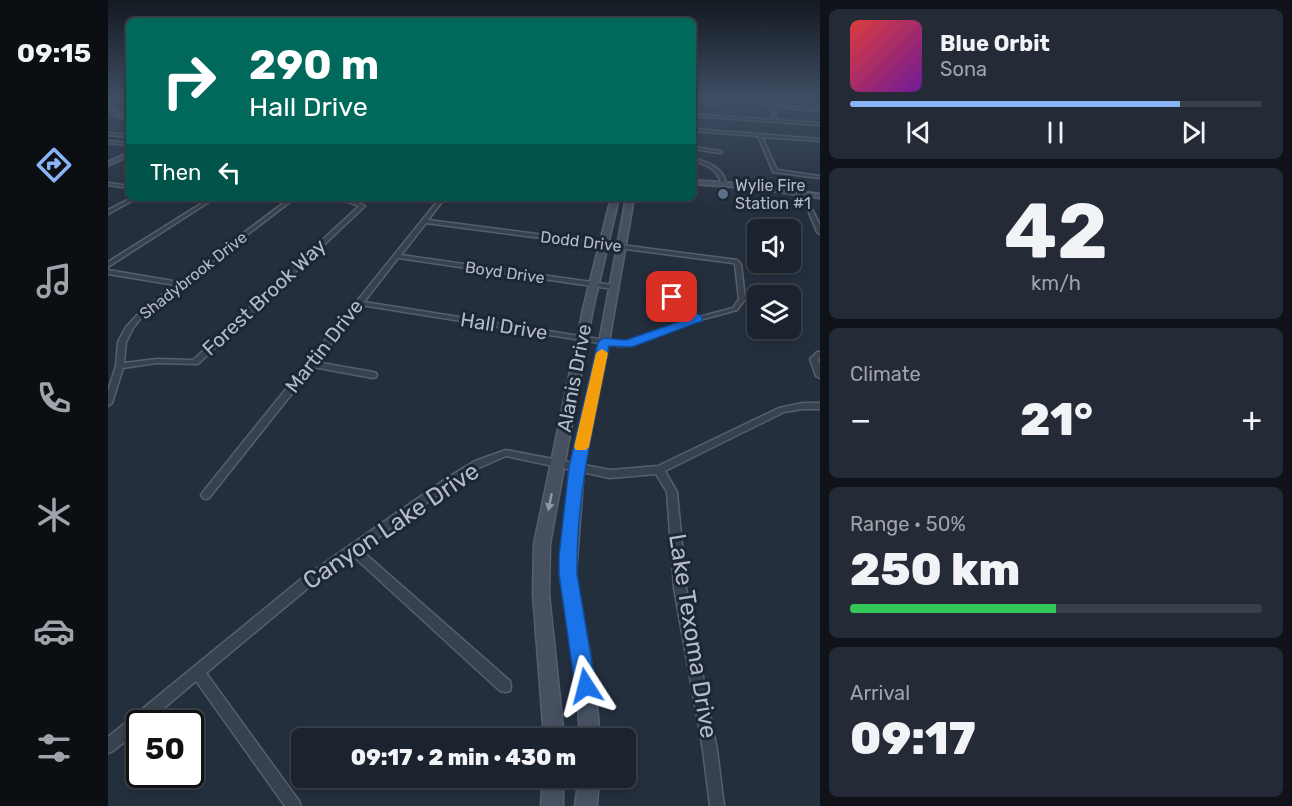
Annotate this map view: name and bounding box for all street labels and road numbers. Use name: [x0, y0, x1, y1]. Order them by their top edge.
street label: Shadybrook Drive: [136, 227, 251, 323]
street label: Dodd Drive: [539, 227, 623, 256]
street label: Forest Brook Way: [197, 234, 331, 360]
street label: Boyd Drive: [464, 258, 546, 287]
street label: Martin Drive: [280, 294, 368, 398]
street label: Hall Drive: [459, 307, 549, 345]
street label: Alanis Drive: [552, 322, 596, 434]
street label: Canyon Lake Drive: [298, 457, 484, 595]
street label: Lake Texoma Drive: [663, 532, 723, 740]

